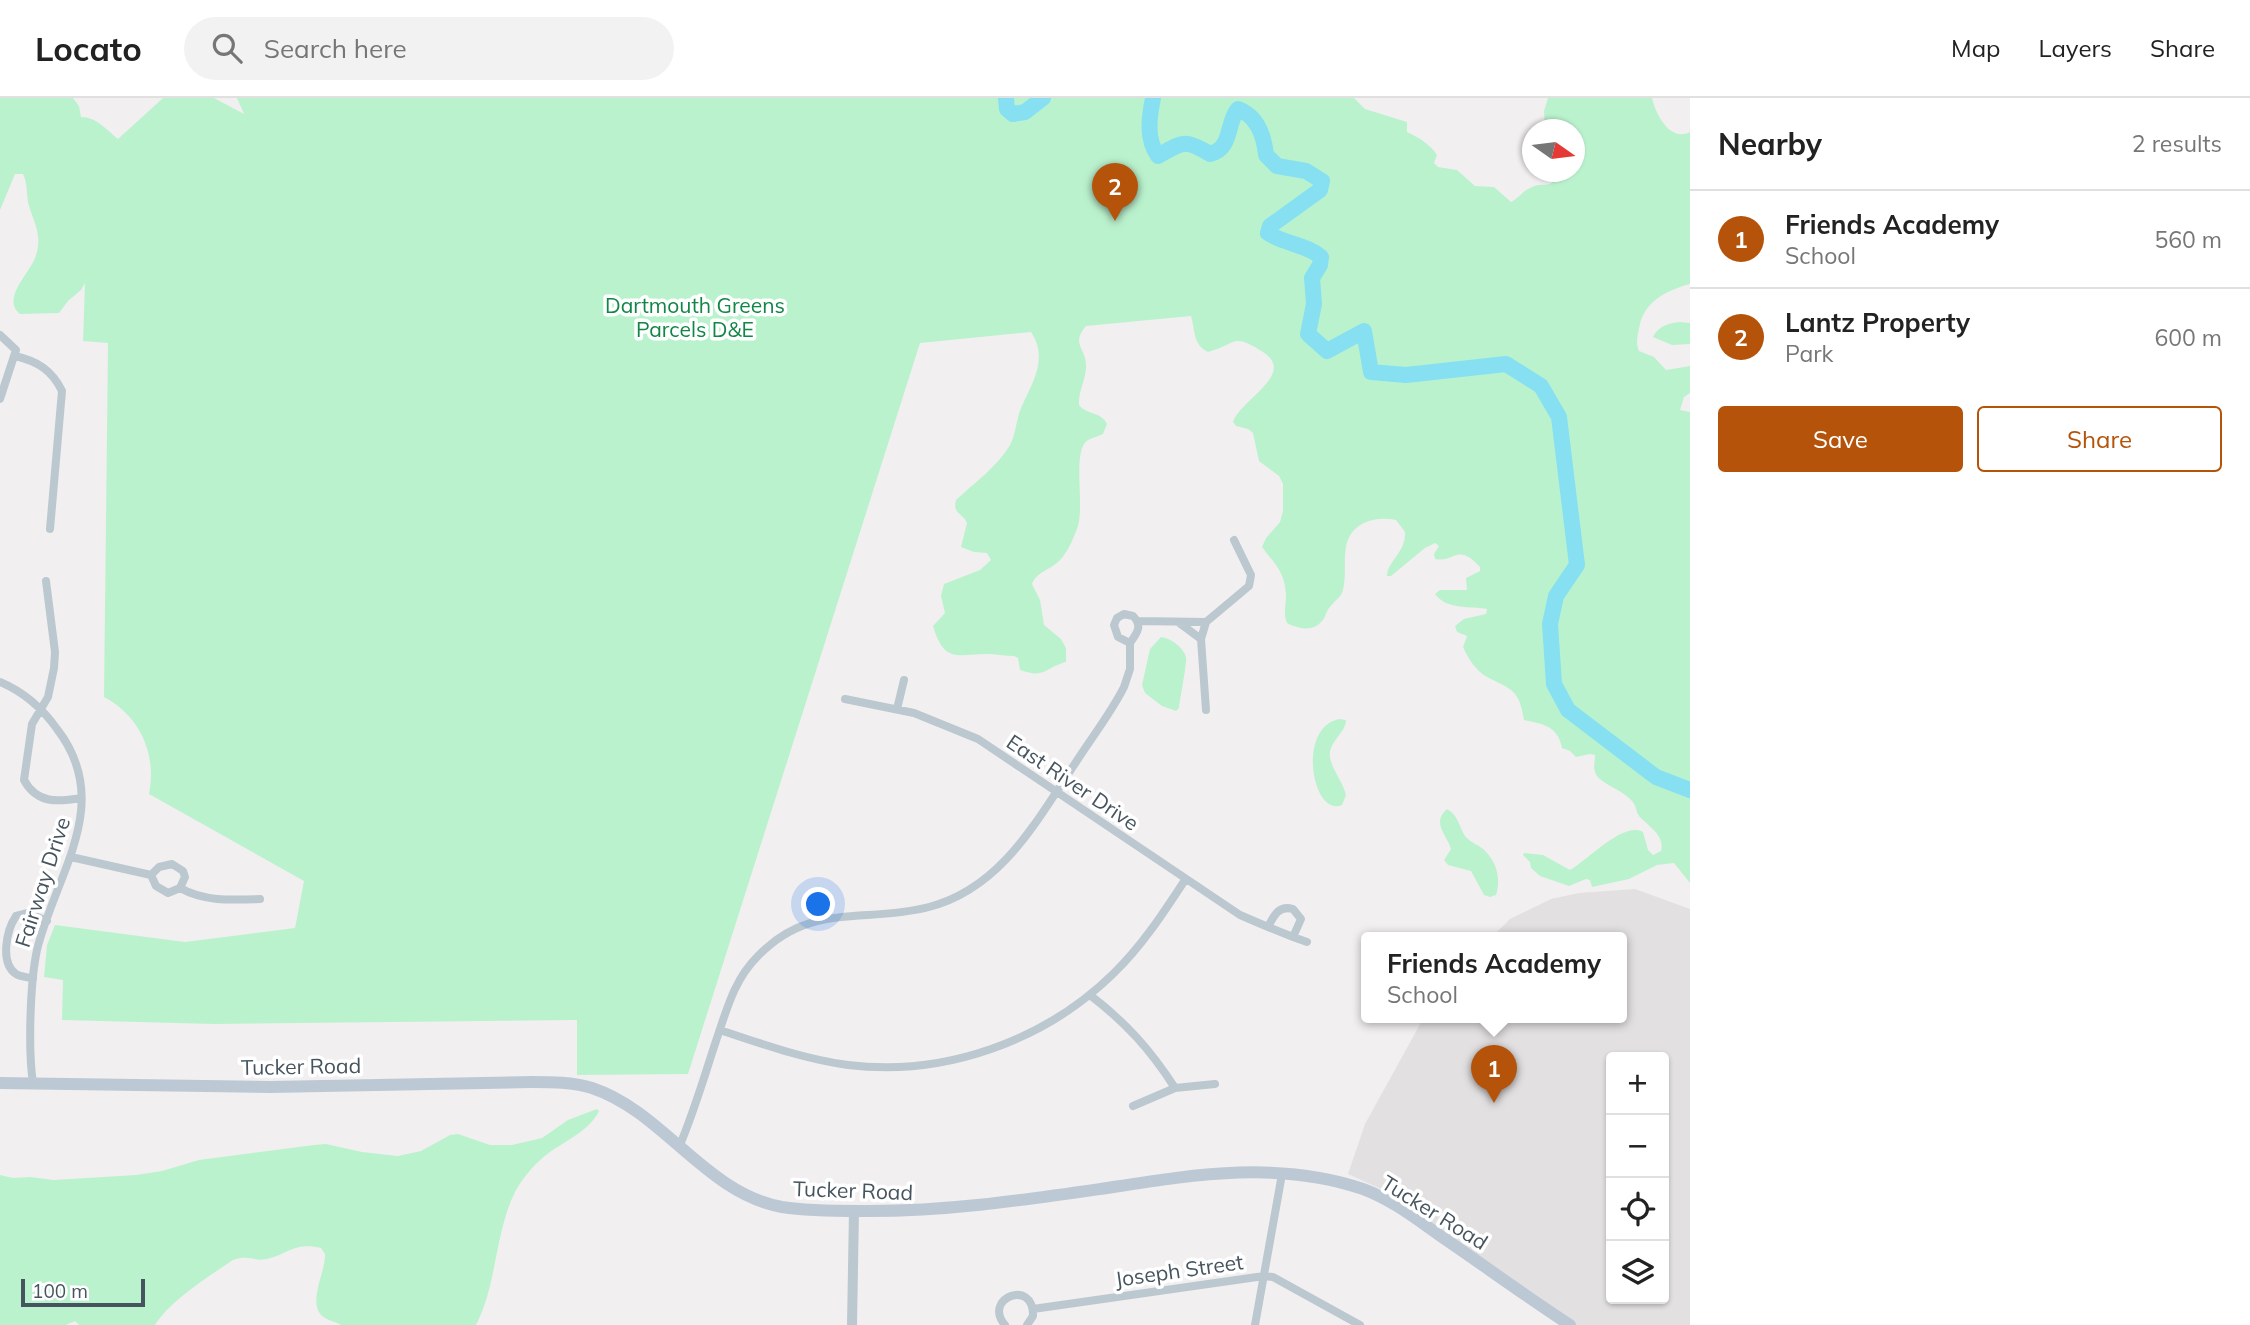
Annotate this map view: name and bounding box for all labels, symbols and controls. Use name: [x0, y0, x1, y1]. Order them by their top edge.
search box: [184, 17, 674, 80]
text: Locato: [35, 28, 142, 69]
icon: search: [208, 29, 246, 67]
text: Search here: [264, 32, 407, 65]
text: Map: [1951, 33, 2000, 63]
text: Layers: [2038, 33, 2112, 63]
text: Share: [2150, 33, 2215, 63]
north arrow: [1522, 119, 1585, 182]
text: Nearby: [1718, 125, 1822, 163]
text: 2 results: [2132, 129, 2222, 158]
pin: 2: [1092, 163, 1138, 221]
text: Friends Academy: [1785, 208, 1999, 241]
text: 1: [1734, 225, 1748, 254]
text: 560 m: [2154, 225, 2222, 254]
text: School: [1785, 241, 1856, 270]
park label: Dartmouth Greens Parcels D&E: [605, 292, 785, 342]
text: Lantz Property: [1785, 306, 1970, 339]
text: 2: [1734, 323, 1748, 352]
text: 600 m: [2154, 323, 2222, 352]
text: Park: [1785, 339, 1833, 368]
button: Save: [1718, 406, 1963, 472]
button: Share: [1977, 406, 2222, 472]
street label: East River Drive: [1002, 728, 1144, 836]
street label: Fairway Drive: [9, 814, 75, 950]
your location: [801, 887, 835, 921]
popup: [1361, 932, 1627, 1023]
text: Friends Academy: [1387, 947, 1601, 980]
text: School: [1387, 980, 1458, 1009]
pin: 1: [1471, 1045, 1517, 1103]
street label: Tucker Road: [241, 1052, 361, 1080]
map controls: [1606, 1052, 1669, 1304]
button: +: [1606, 1052, 1669, 1115]
button: −: [1606, 1115, 1669, 1178]
street label: Tucker Road: [1377, 1169, 1493, 1255]
street label: Tucker Road: [792, 1175, 914, 1205]
button: locate: [1606, 1178, 1669, 1241]
button: layers: [1606, 1241, 1669, 1304]
street label: Joseph Street: [1113, 1248, 1245, 1292]
scale bar: [21, 1276, 145, 1308]
text: 100 m: [32, 1279, 88, 1303]

